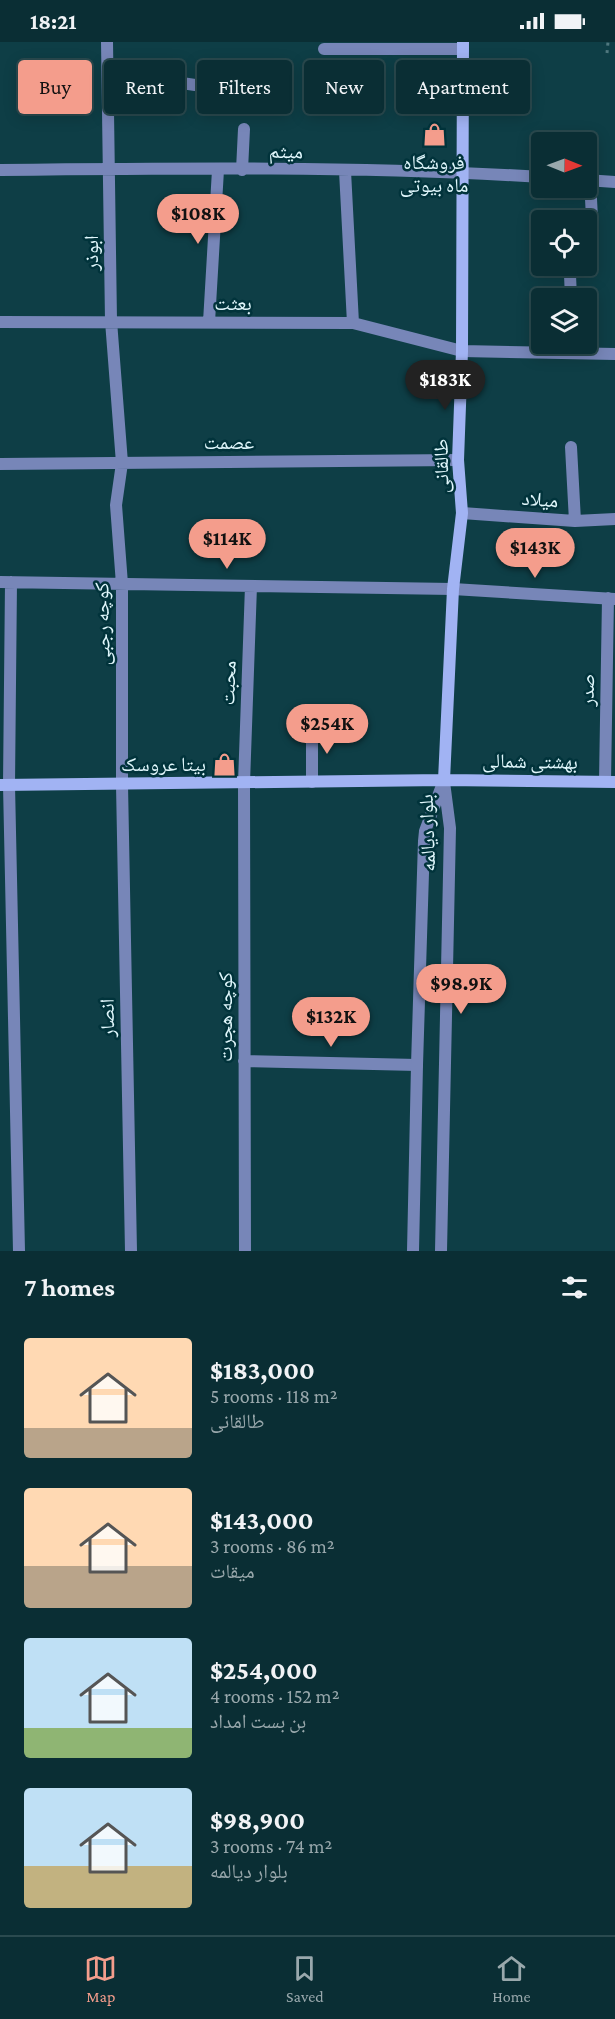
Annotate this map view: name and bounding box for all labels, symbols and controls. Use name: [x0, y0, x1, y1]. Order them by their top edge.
text: 18:21: [30, 9, 77, 34]
chip: Buy: [18, 60, 92, 114]
chip: Rent: [104, 60, 185, 114]
chip: Filters: [197, 60, 292, 114]
chip: New: [304, 60, 384, 114]
chip: Apartment: [396, 60, 530, 114]
shop icon: فروشگاه ماه بیوتی: [421, 121, 447, 147]
north arrow: [531, 132, 597, 198]
map controls: [531, 132, 597, 354]
street label: میثم: [269, 140, 303, 165]
place label: فروشگاه ماه بیوتی: [400, 151, 468, 197]
pin: $108K: [156, 194, 240, 245]
text: $108K: [171, 202, 225, 224]
button: locate: [531, 210, 597, 276]
street label: ابوذر: [80, 235, 103, 272]
button: layers: [531, 288, 597, 354]
street label: بعثت: [214, 292, 252, 315]
pin: $183K: [403, 360, 487, 411]
text: $183K: [419, 368, 471, 390]
street label: عصمت: [204, 431, 254, 453]
street label: طالقانی: [430, 439, 453, 493]
street label: میلاد: [521, 487, 559, 512]
pin: $114K: [185, 519, 269, 570]
text: $114K: [203, 527, 251, 549]
pin: $143K: [493, 528, 577, 579]
text: $143K: [510, 536, 560, 558]
street label: کوچه رجبی: [90, 582, 115, 666]
street label: محبت: [216, 660, 240, 706]
street label: صدر: [576, 673, 598, 708]
pin: $254K: [285, 704, 369, 755]
text: $254K: [300, 712, 354, 734]
street label: بهشتی شمالی: [482, 749, 578, 774]
shop icon: بیتا عروسک: [211, 751, 237, 777]
place label: بیتا عروسک: [121, 753, 206, 776]
street label: بلوار دیالمه: [415, 794, 440, 872]
pin: $98.9K: [412, 964, 510, 1015]
street label: کوچه هجرت: [214, 972, 237, 1062]
text: $98.9K: [430, 972, 492, 994]
pin: $132K: [289, 997, 373, 1048]
street label: انصار: [96, 999, 118, 1038]
text: $132K: [306, 1005, 356, 1027]
icon: filters: [558, 1271, 591, 1304]
text: 7 homes: [24, 1273, 115, 1302]
text: $183,000: [210, 1356, 315, 1385]
icon: home: [72, 1362, 144, 1434]
text: 5 rooms · 118 m²: [210, 1385, 338, 1407]
text: طالقانی: [210, 1410, 265, 1432]
text: $143,000: [210, 1506, 314, 1535]
icon: home: [72, 1512, 144, 1584]
text: 3 rooms · 86 m²: [210, 1535, 335, 1557]
text: میقات: [210, 1560, 255, 1582]
text: $254,000: [210, 1656, 317, 1685]
icon: home: [72, 1662, 144, 1734]
text: 4 rooms · 152 m²: [210, 1685, 339, 1707]
text: بن بست امداد: [210, 1710, 306, 1732]
text: $98,900: [210, 1806, 305, 1835]
icon: home: [72, 1812, 144, 1884]
text: 3 rooms · 74 m²: [210, 1835, 332, 1857]
text: بلوار دیالمه: [210, 1860, 288, 1882]
tab: Map: [84, 1952, 117, 2005]
tab: Saved: [286, 1952, 324, 2005]
tab: Home: [492, 1952, 531, 2005]

